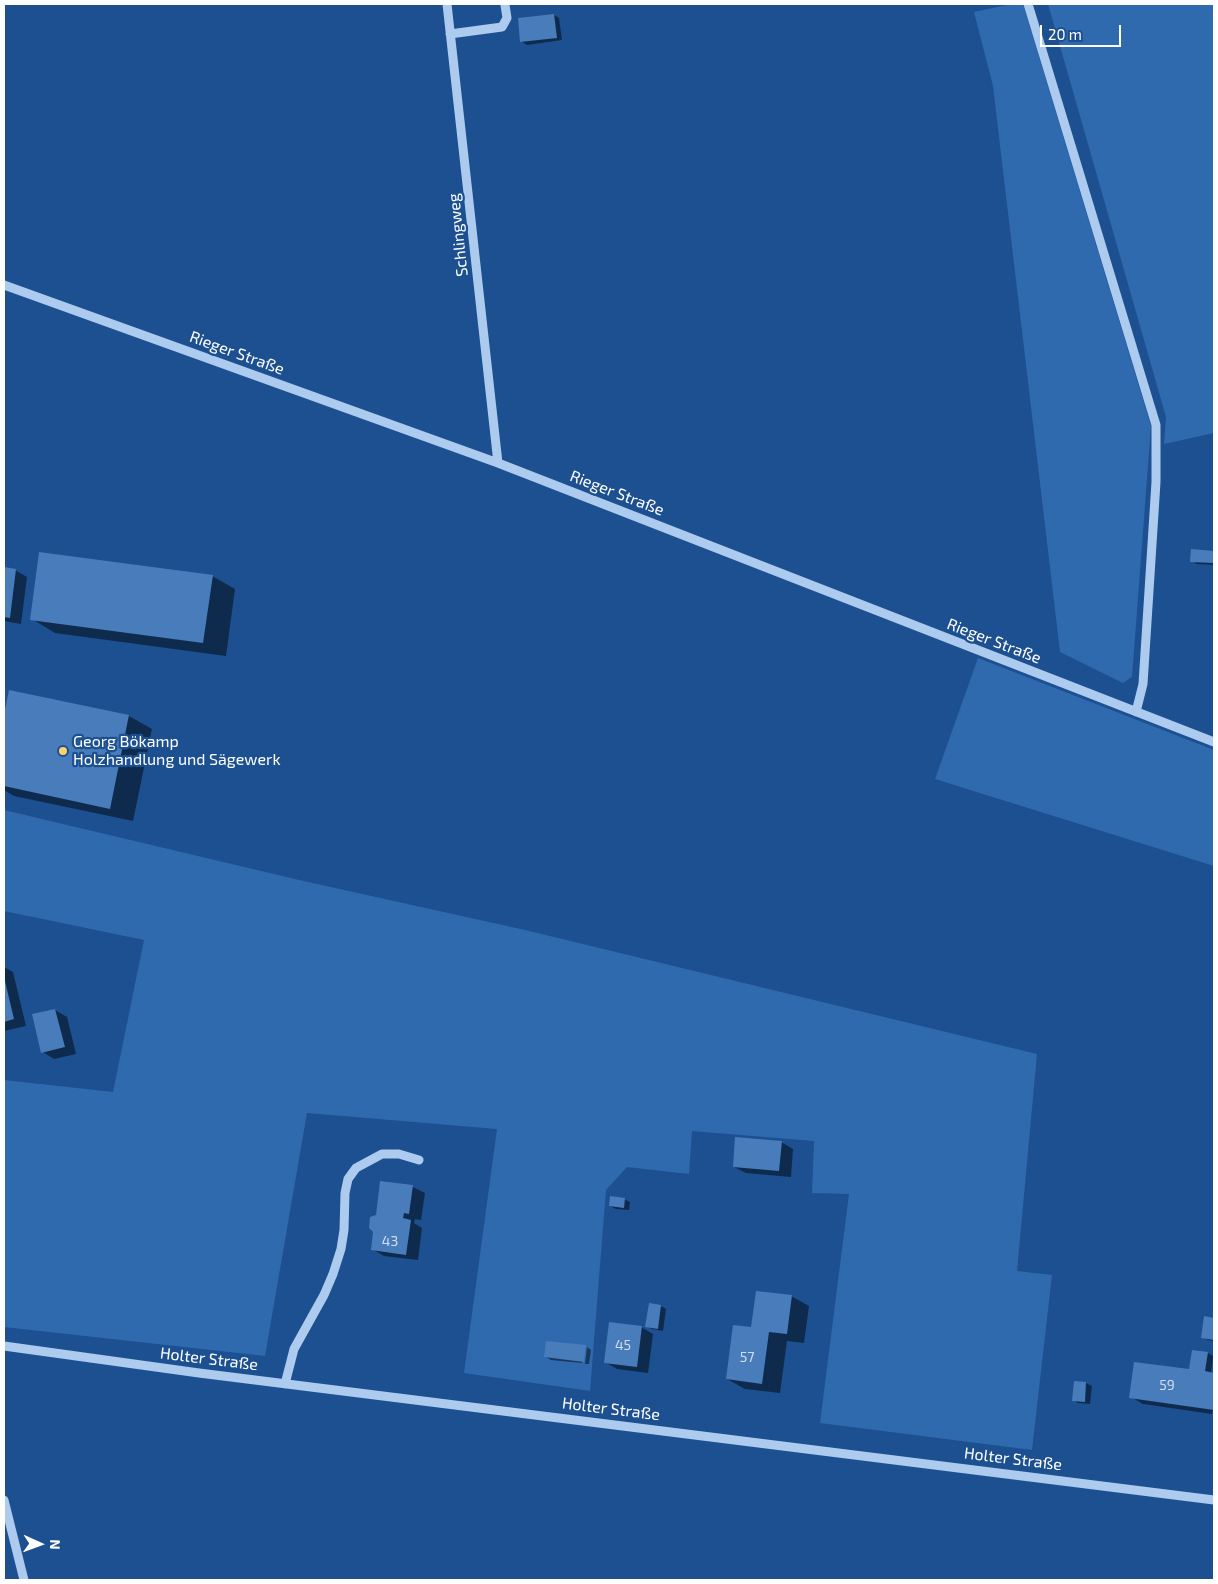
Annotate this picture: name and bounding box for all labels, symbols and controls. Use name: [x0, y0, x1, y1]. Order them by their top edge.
scale bar: [1043, 15, 1124, 47]
text: 20 m: [1048, 25, 1082, 43]
street label: Schlingweg: [444, 192, 472, 278]
street label: Rieger Straße: [187, 327, 287, 379]
street label: Rieger Straße: [567, 466, 667, 520]
street label: Rieger Straße: [944, 614, 1044, 668]
place label: Georg Bökamp Holzhandlung und Sägewerk: [73, 732, 281, 770]
marker: Georg Bökamp Holzhandlung und Sägewerk: [57, 745, 69, 757]
house number: 43: [382, 1233, 398, 1249]
house number: 45: [615, 1337, 631, 1353]
street label: Holter Straße: [159, 1343, 259, 1375]
house number: 57: [740, 1349, 754, 1365]
house number: 59: [1159, 1377, 1175, 1393]
street label: Holter Straße: [561, 1393, 661, 1425]
street label: Holter Straße: [963, 1443, 1063, 1475]
north arrow: [15, 1519, 65, 1569]
text: N: [47, 1539, 64, 1550]

